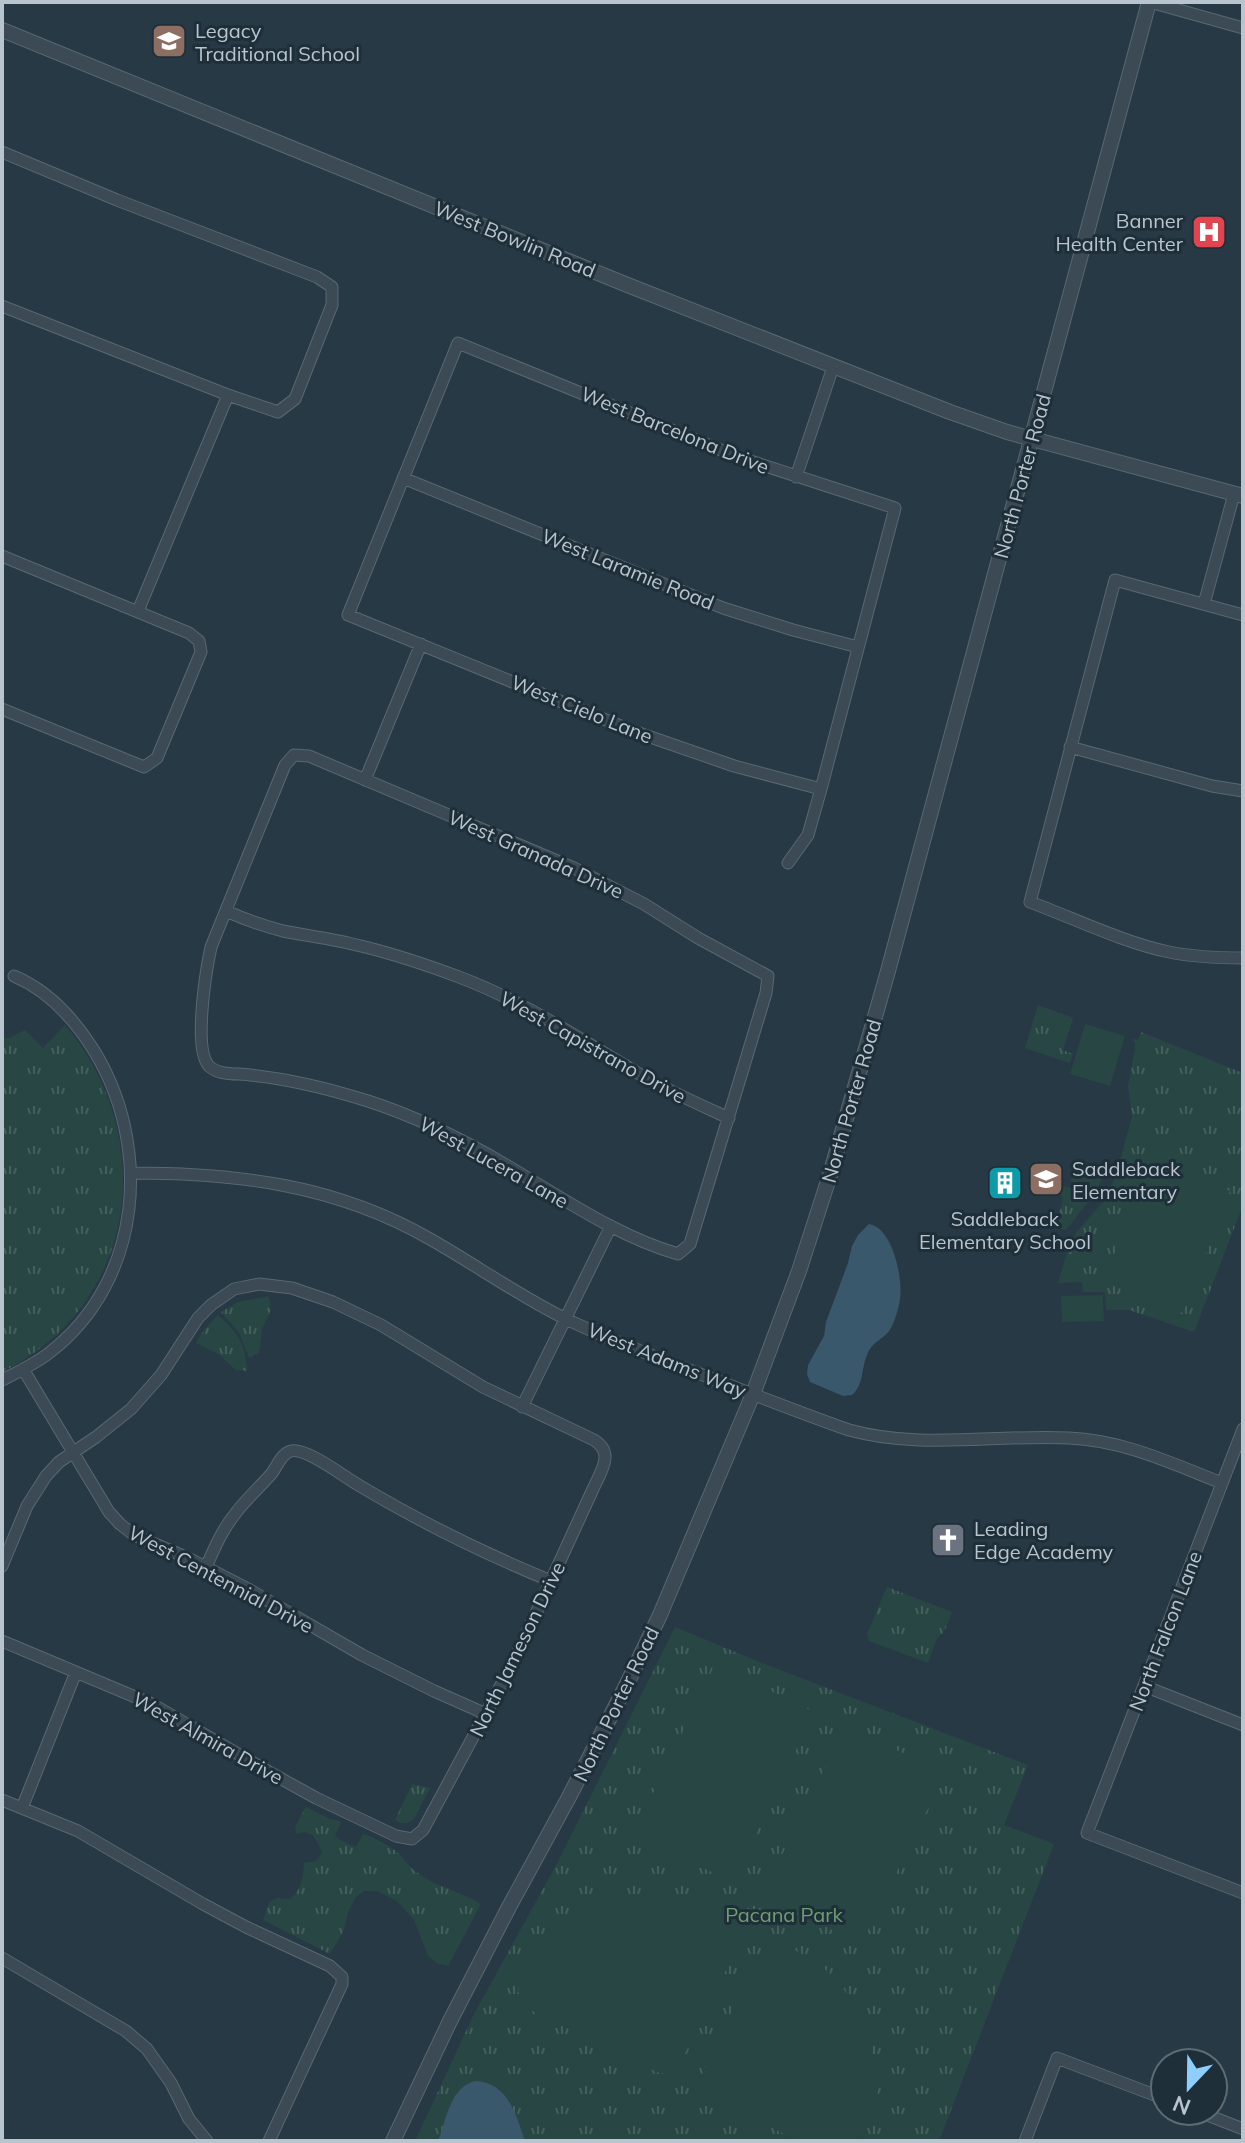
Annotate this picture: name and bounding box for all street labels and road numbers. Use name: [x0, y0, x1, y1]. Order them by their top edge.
street label: West Bowlin Road: [431, 195, 599, 283]
street label: West Barcelona Drive: [577, 381, 773, 479]
street label: North Porter Road: [988, 391, 1056, 561]
street label: West Laramie Road: [538, 523, 718, 615]
street label: West Cielo Lane: [508, 669, 656, 749]
street label: West Granada Drive: [445, 804, 627, 904]
street label: West Capistrano Drive: [496, 985, 690, 1109]
street label: North Porter Road: [816, 1016, 886, 1186]
street label: West Lucera Lane: [415, 1111, 573, 1213]
street label: West Adams Way: [584, 1317, 750, 1403]
street label: West Centennial Drive: [124, 1520, 318, 1638]
street label: North Falcon Lane: [1123, 1548, 1207, 1714]
street label: North Jameson Drive: [464, 1557, 570, 1741]
street label: North Porter Road: [568, 1622, 664, 1786]
street label: West Almira Drive: [128, 1686, 288, 1790]

